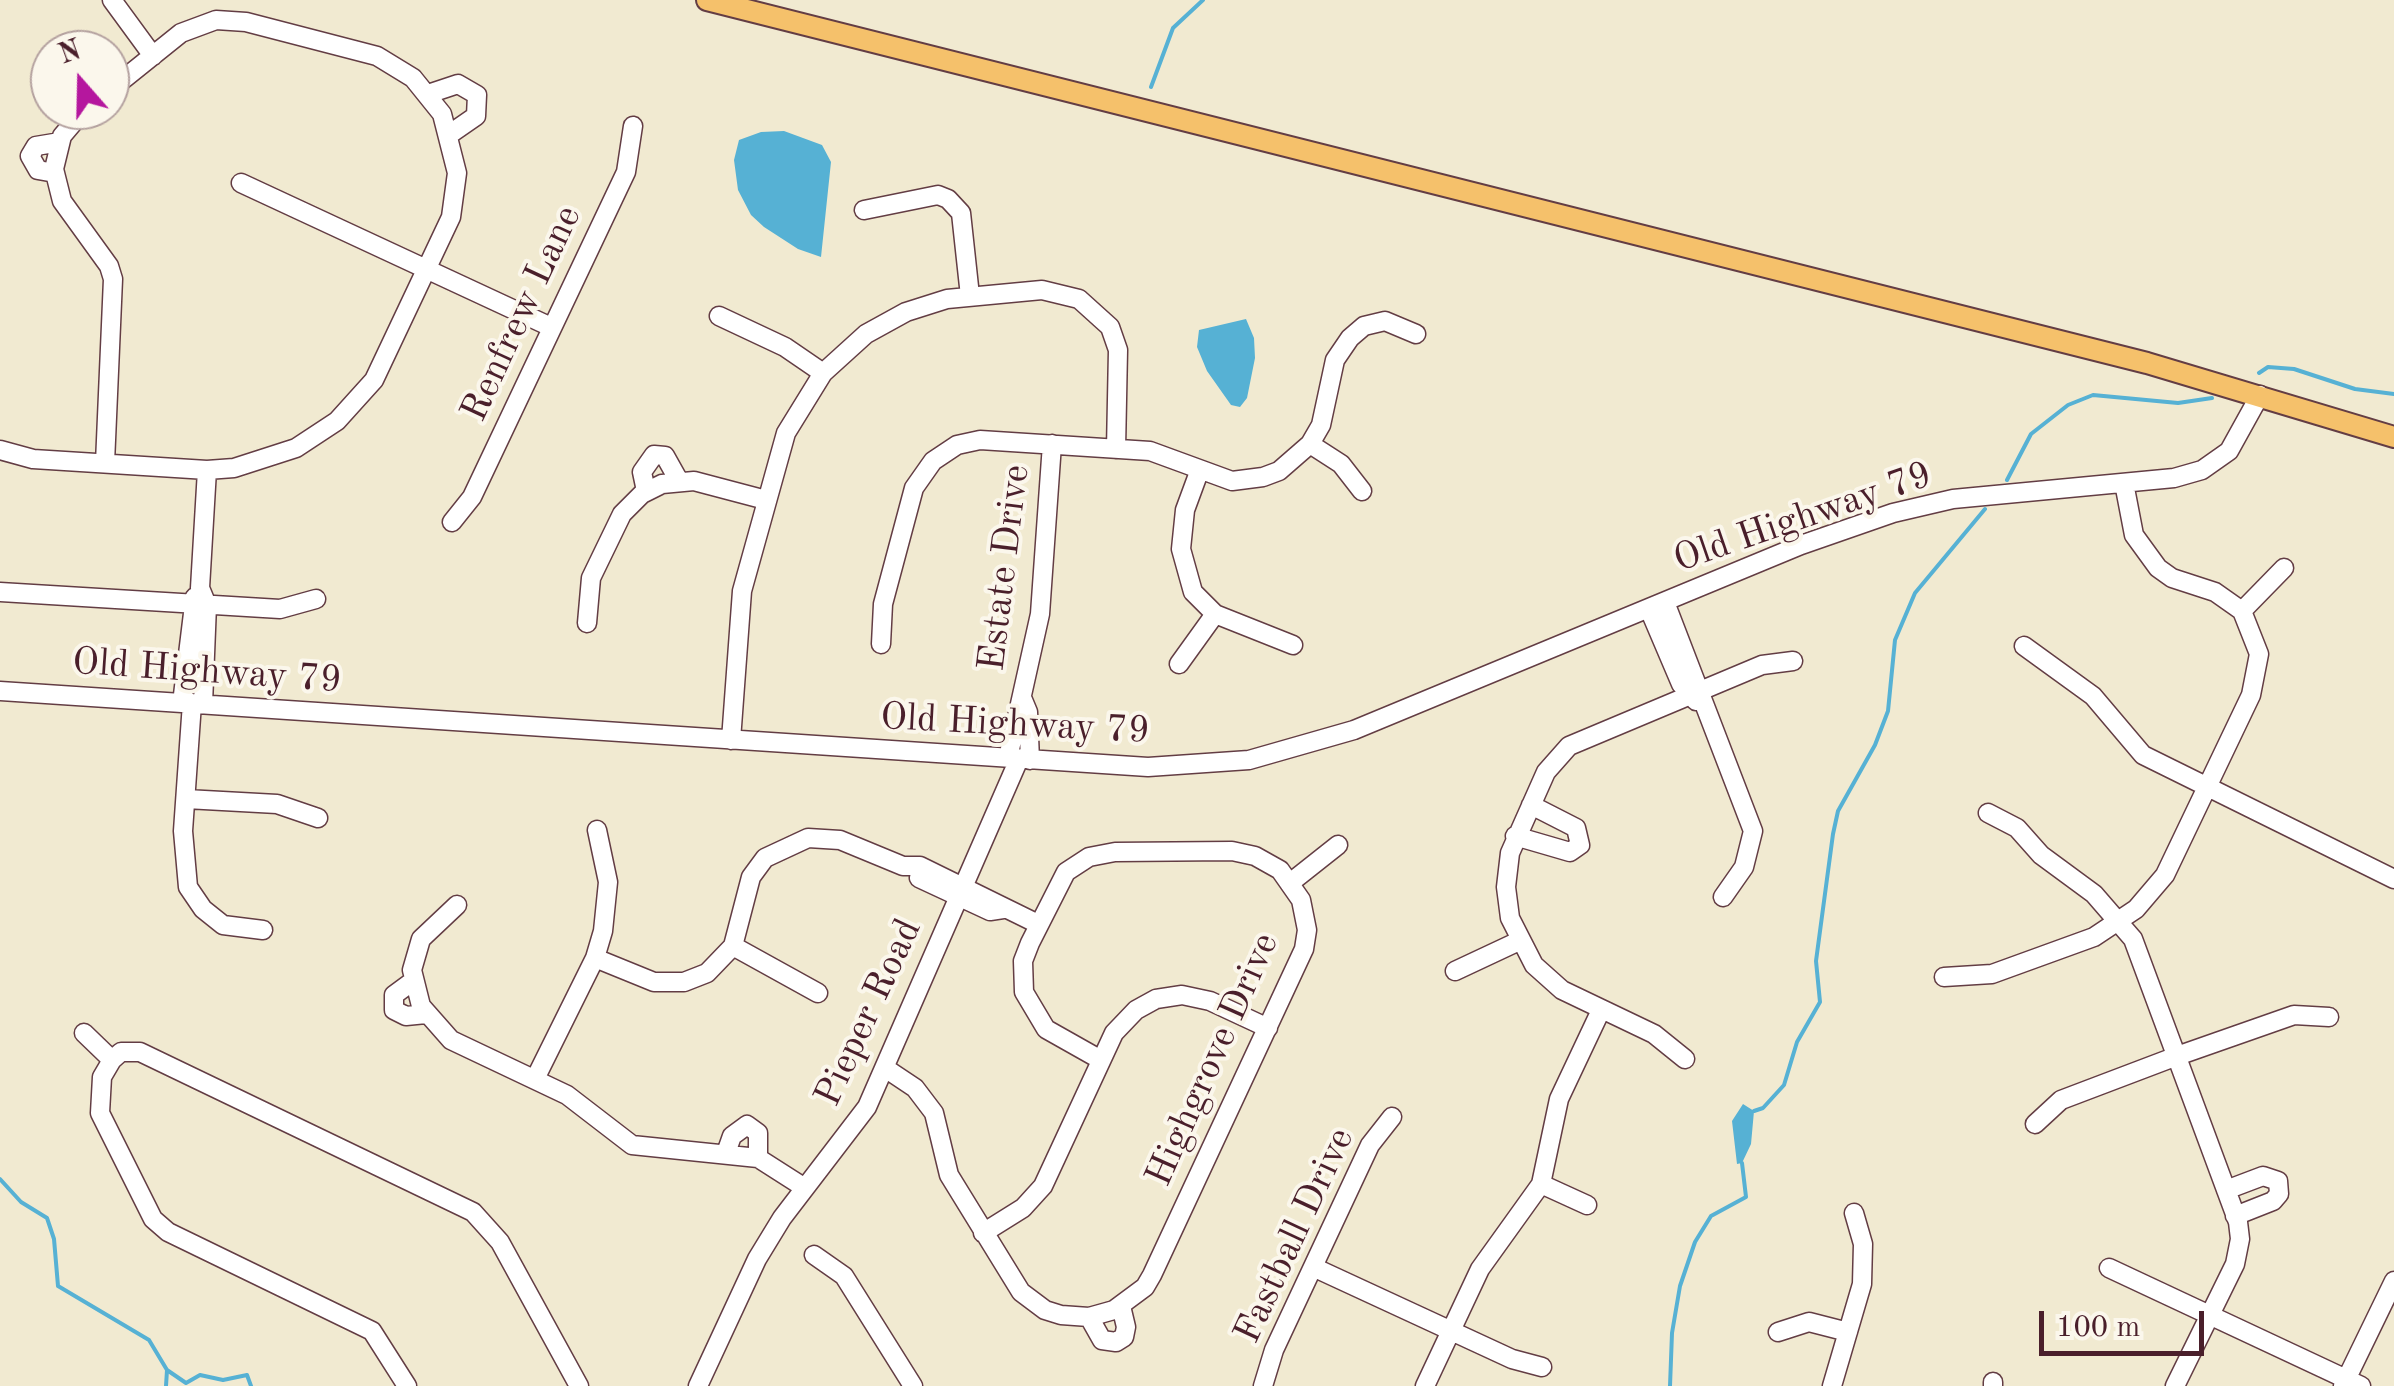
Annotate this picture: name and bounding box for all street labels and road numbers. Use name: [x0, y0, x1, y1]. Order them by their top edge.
street label: Renfrew Lane: [452, 199, 592, 429]
street label: Old Highway 79: [1668, 452, 1938, 584]
street label: Estate Drive: [970, 462, 1040, 674]
street label: Old Highway 79: [71, 640, 343, 704]
street label: Old Highway 79: [879, 695, 1151, 755]
street label: Pieper Road: [806, 912, 932, 1114]
street label: Highgrove Drive: [1137, 926, 1289, 1194]
street label: Fastball Drive: [1225, 1121, 1365, 1351]

